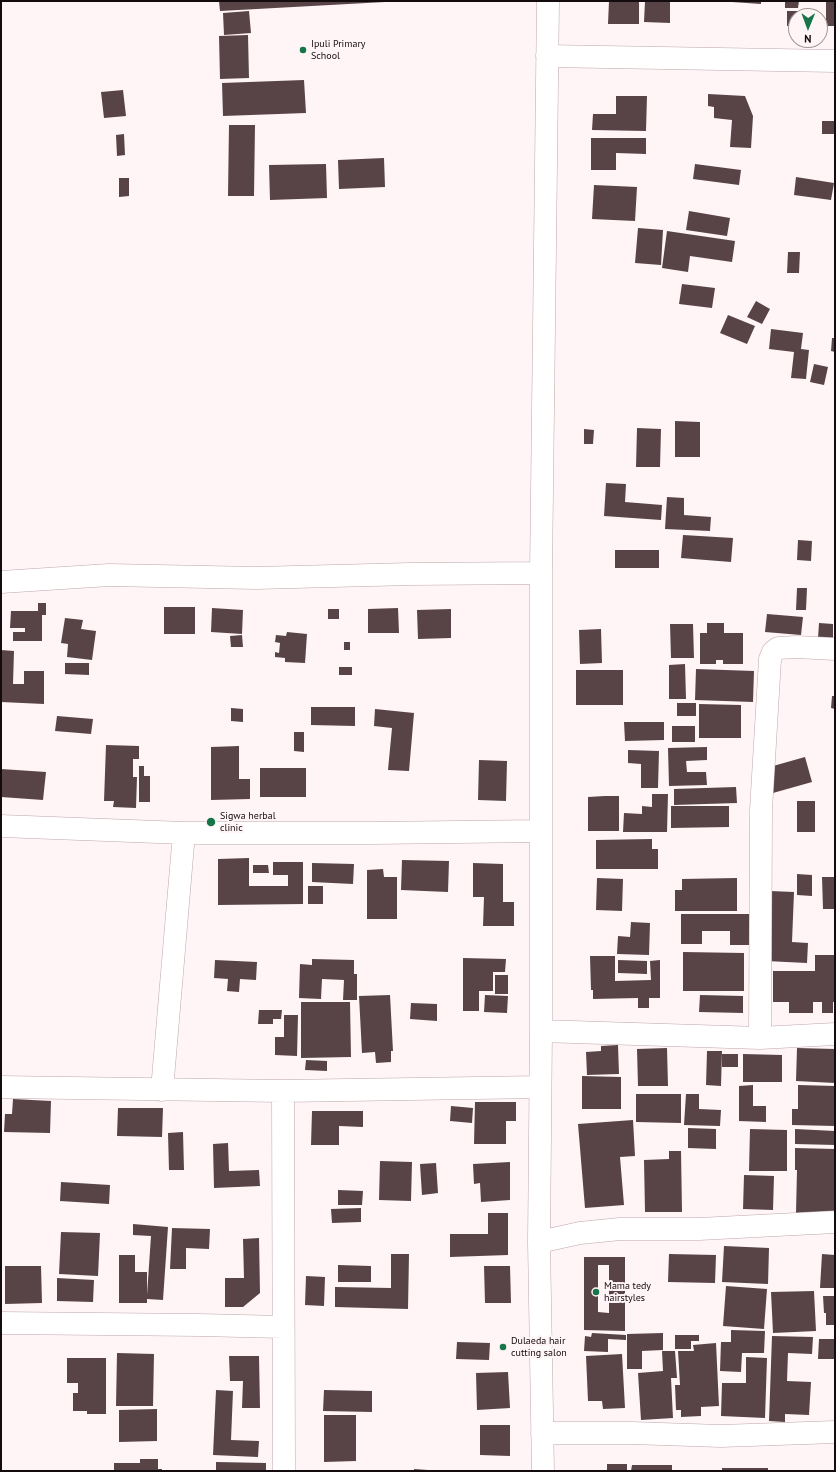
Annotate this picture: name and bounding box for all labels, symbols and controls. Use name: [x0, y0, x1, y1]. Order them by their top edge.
north arrow: [788, 8, 828, 48]
text: N: [804, 32, 812, 46]
place label: Ipuli Primary School: [311, 38, 365, 62]
marker: Ipuli Primary School: [298, 45, 308, 55]
place label: Sigwa herbal clinic: [220, 810, 276, 834]
marker: Sigwa herbal clinic: [205, 816, 217, 828]
place label: Mama tedy hairstyles: [604, 1280, 651, 1304]
marker: Mama tedy hairstyles: [591, 1287, 601, 1297]
place label: Dulaeda hair cutting salon: [511, 1335, 567, 1358]
marker: Dulaeda hair cutting salon: [498, 1342, 508, 1352]

